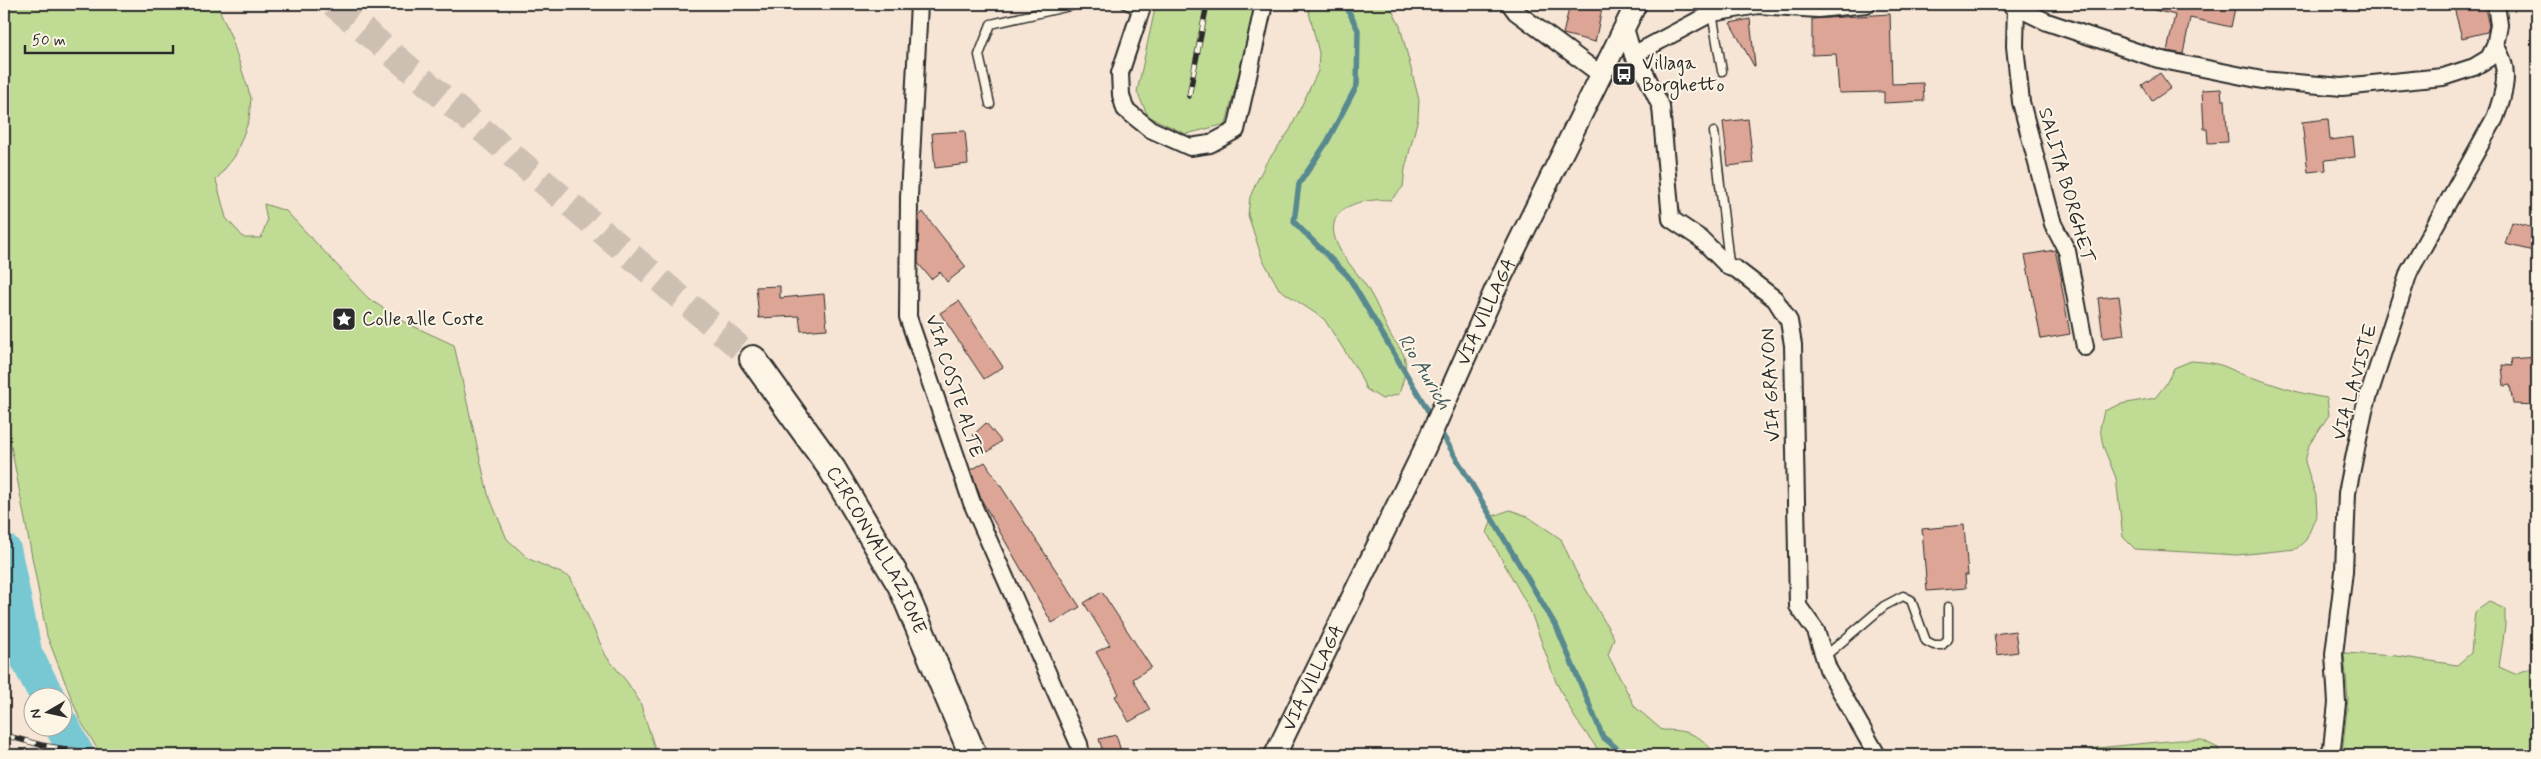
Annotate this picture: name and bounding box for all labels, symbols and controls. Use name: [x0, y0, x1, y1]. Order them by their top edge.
scale bar: [25, 22, 172, 54]
text: 50 m: [32, 31, 66, 51]
place label: Villaga Borghetto: [1642, 51, 1725, 100]
bus stop icon: Villaga Borghetto: [1611, 61, 1637, 87]
street label: SALITA BORGHET: [2032, 105, 2100, 266]
street label: VIA VILLAGA: [1451, 254, 1521, 369]
place icon: Colle alle Coste: [331, 306, 357, 332]
place label: Colle alle Coste: [362, 307, 484, 332]
street label: VIA COSTE ALTE: [919, 311, 989, 461]
street label: VIA LAVISTE: [2326, 321, 2384, 443]
street label: VIA GRAVON: [1756, 328, 1786, 442]
water label: Rio Aurich: [1391, 329, 1457, 415]
street label: CIRCONVALLAZIONE: [820, 461, 933, 638]
street label: VIA VILLAGA: [1276, 620, 1349, 735]
north arrow: [22, 686, 72, 736]
text: N: [27, 708, 46, 720]

